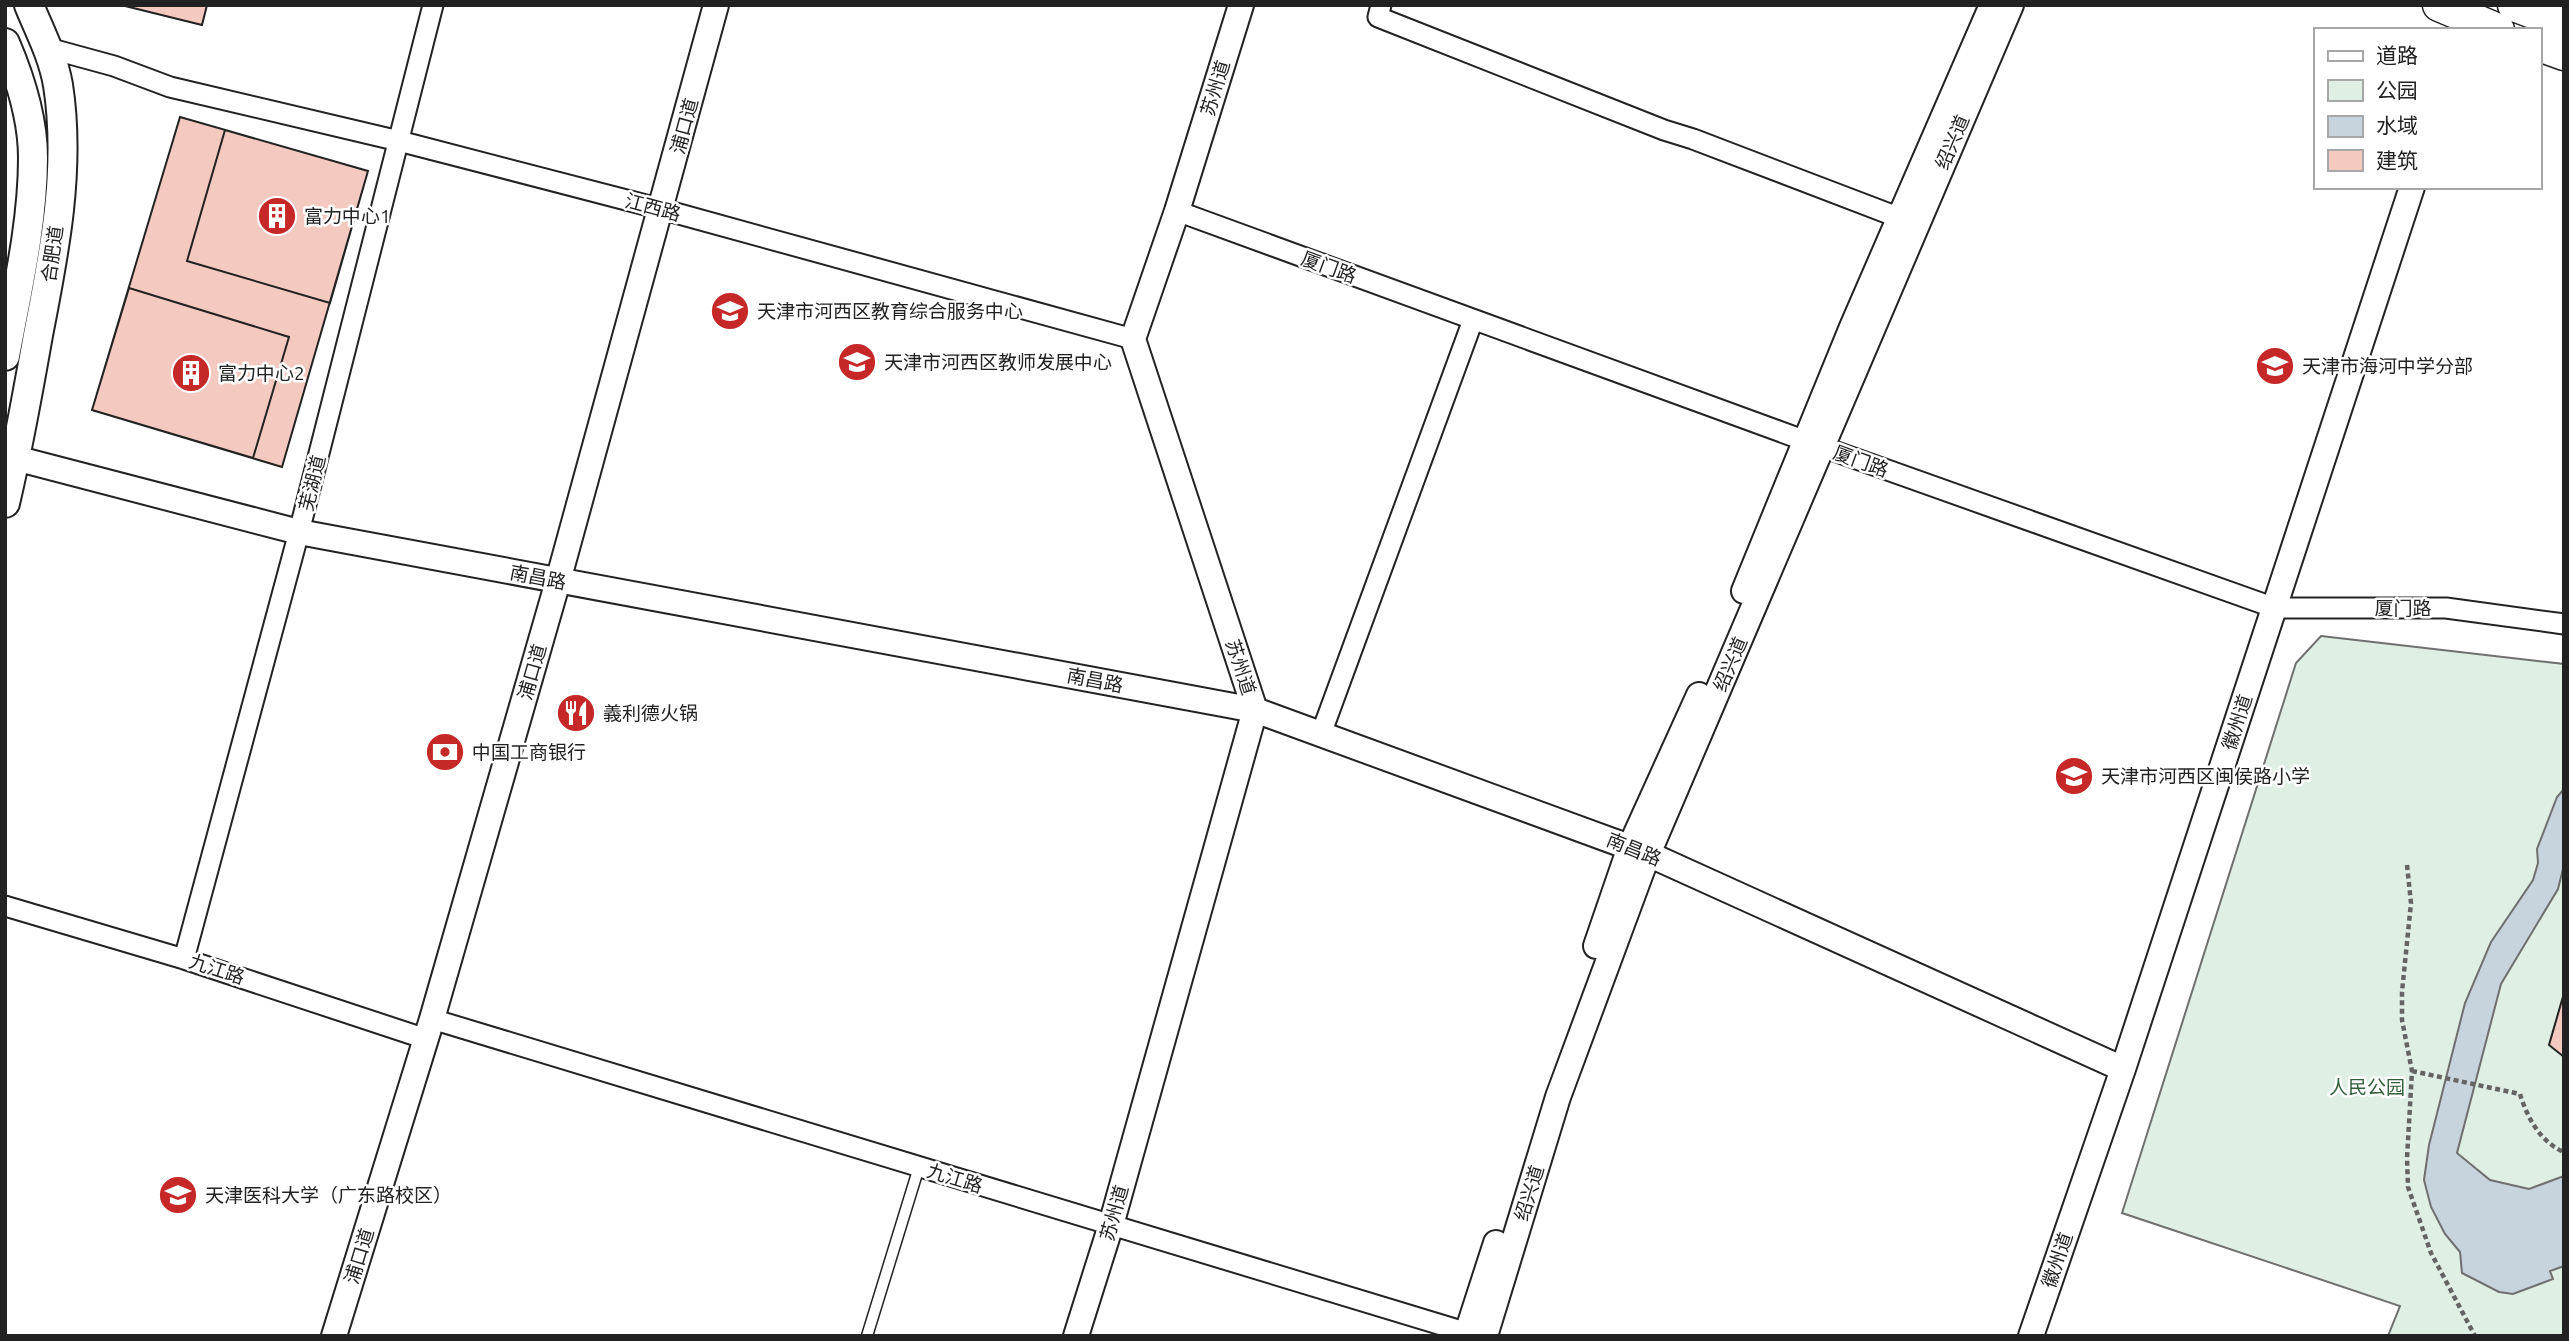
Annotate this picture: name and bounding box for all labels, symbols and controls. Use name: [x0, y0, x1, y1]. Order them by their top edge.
legend: [2314, 28, 2541, 189]
text: 道路: [2376, 43, 2418, 67]
street label: 苏州道: [1196, 58, 1234, 118]
text: 公园: [2376, 78, 2418, 102]
street label: 浦口道: [666, 96, 702, 156]
street label: 绍兴道: [1931, 111, 1973, 173]
text: 水域: [2376, 113, 2418, 137]
text: 建筑: [2376, 148, 2418, 172]
street label: 江西路: [623, 189, 683, 225]
building icon: 富力中心1: [256, 195, 298, 237]
place label: 富力中心1: [304, 205, 391, 227]
street label: 合肥道: [37, 224, 67, 284]
street label: 厦门路: [1298, 247, 1360, 287]
school or university icon: 天津市河西区教育综合服务中心: [709, 290, 751, 332]
place label: 天津市河西区教育综合服务中心: [757, 300, 1023, 322]
school or university icon: 天津市河西区教师发展中心: [836, 341, 878, 383]
school or university icon: 天津市海河中学分部: [2254, 345, 2296, 387]
place label: 天津市河西区教师发展中心: [884, 351, 1112, 373]
building icon: 富力中心2: [170, 352, 212, 394]
place label: 天津市海河中学分部: [2302, 355, 2473, 377]
place label: 富力中心2: [218, 362, 305, 384]
street label: 厦门路: [1830, 441, 1892, 481]
street label: 芜湖道: [294, 453, 330, 513]
street label: 南昌路: [508, 561, 568, 593]
street label: 厦门路: [2374, 597, 2432, 619]
street label: 绍兴道: [1709, 633, 1751, 695]
street label: 苏州道: [1222, 636, 1260, 698]
street label: 浦口道: [514, 642, 550, 702]
street label: 南昌路: [1065, 664, 1125, 696]
street label: 徽州道: [2218, 691, 2256, 753]
restaurant icon: 義利德火锅: [555, 692, 597, 734]
place label: 義利德火锅: [603, 702, 698, 724]
bank icon: 中国工商银行: [424, 731, 466, 773]
place label: 中国工商银行: [472, 741, 586, 763]
school or university icon: 天津市河西区闽侯路小学: [2053, 755, 2095, 797]
place label: 天津市河西区闽侯路小学: [2101, 765, 2310, 787]
street label: 南昌路: [1603, 828, 1665, 870]
street label: 九江路: [186, 950, 248, 988]
park label: 人民公园: [2329, 1076, 2405, 1098]
street label: 九江路: [925, 1159, 985, 1197]
street label: 绍兴道: [1510, 1163, 1548, 1223]
school or university icon: 天津医科大学（广东路校区）: [157, 1174, 199, 1216]
street label: 苏州道: [1096, 1183, 1132, 1243]
place label: 天津医科大学（广东路校区）: [205, 1184, 452, 1206]
street label: 浦口道: [340, 1226, 378, 1286]
street label: 徽州道: [2037, 1229, 2077, 1291]

